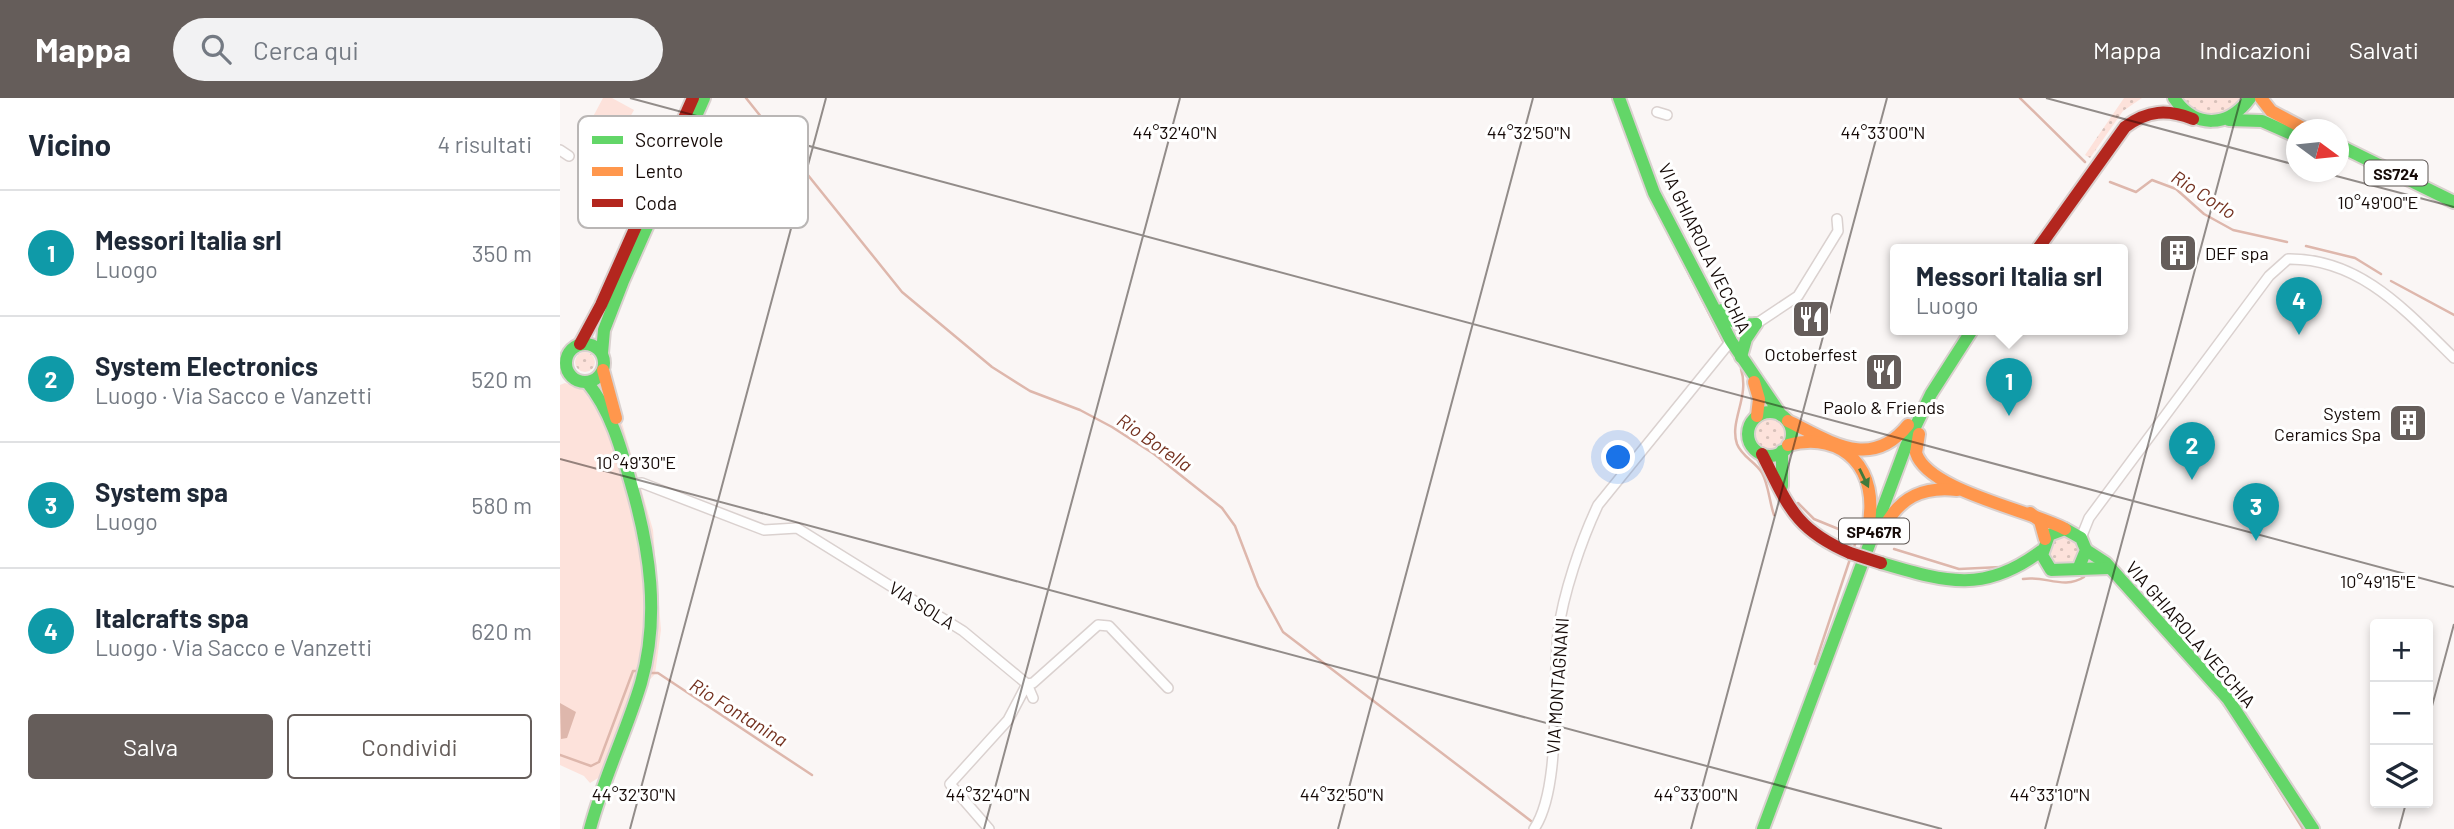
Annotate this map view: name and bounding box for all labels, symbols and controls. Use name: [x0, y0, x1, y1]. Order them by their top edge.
search box: [173, 18, 663, 81]
text: Mappa: [35, 29, 131, 69]
icon: search: [197, 30, 235, 68]
text: Cerca qui: [253, 34, 359, 65]
text: Mappa: [2093, 35, 2161, 64]
text: Indicazioni: [2199, 35, 2311, 64]
text: Salvati: [2349, 35, 2419, 64]
legend: [578, 116, 808, 228]
north arrow: [2286, 119, 2349, 182]
text: 44°32'40"N: [1133, 121, 1217, 143]
text: 44°32'50"N: [1487, 121, 1571, 143]
text: 44°33'00"N: [1841, 121, 1925, 143]
text: Vicino: [28, 126, 111, 162]
text: Scorrevole: [635, 128, 723, 151]
text: 4 risultati: [438, 130, 532, 158]
text: Lento: [635, 159, 683, 182]
street label: VIA GHIAROLA VECCHIA: [1654, 159, 1756, 337]
road number: SS724: [2364, 160, 2428, 186]
water label: Rio Corlo: [2168, 165, 2240, 223]
text: Coda: [635, 191, 677, 214]
text: 10°49'00"E: [2338, 191, 2418, 213]
text: Messori Italia srl: [95, 224, 282, 255]
building icon: DEF spa: [2157, 232, 2199, 274]
text: 1: [47, 239, 55, 267]
text: 350 m: [472, 239, 532, 267]
place label: DEF spa: [2205, 242, 2269, 264]
popup: [1890, 244, 2128, 335]
text: Luogo: [95, 255, 158, 283]
text: Messori Italia srl: [1916, 260, 2102, 291]
pin: 4: [2276, 277, 2322, 335]
text: Luogo: [1916, 291, 1979, 319]
restaurant icon: Octoberfest: [1790, 298, 1832, 340]
place label: Octoberfest: [1765, 343, 1857, 365]
text: System Electronics: [95, 350, 318, 381]
restaurant icon: Paolo & Friends: [1863, 351, 1905, 393]
pin: 1: [1986, 358, 2032, 416]
text: 2: [45, 365, 57, 393]
text: 520 m: [471, 365, 532, 393]
text: Luogo · Via Sacco e Vanzetti: [95, 381, 372, 409]
place label: Paolo & Friends: [1823, 396, 1945, 418]
place label: System Ceramics Spa: [2274, 402, 2381, 445]
building icon: System Ceramics Spa: [2387, 402, 2429, 444]
water label: Rio Borella: [1113, 408, 1197, 476]
pin: 2: [2169, 422, 2215, 480]
your location: [1601, 440, 1635, 474]
text: 10°49'30"E: [596, 451, 676, 473]
one-way arrow: [1859, 468, 1870, 488]
text: System spa: [95, 476, 228, 507]
pin: 3: [2233, 483, 2279, 541]
text: 3: [45, 491, 57, 519]
text: 580 m: [472, 491, 532, 519]
text: Luogo: [95, 507, 158, 535]
road number: SP467R: [1839, 518, 1909, 544]
street label: VIA GHIAROLA VECCHIA: [2122, 556, 2260, 712]
text: 10°49'15"E: [2340, 570, 2416, 592]
street label: VIA SOLA: [885, 576, 959, 634]
text: Italcrafts spa: [95, 602, 249, 633]
text: 4: [44, 617, 58, 645]
text: 620 m: [471, 617, 532, 645]
street label: VIA MONTAGNANI: [1541, 617, 1573, 755]
map controls: [2370, 619, 2433, 808]
button: +: [2370, 619, 2433, 682]
text: Luogo · Via Sacco e Vanzetti: [95, 633, 372, 661]
water label: Rio Fontanina: [686, 673, 792, 751]
button: −: [2370, 682, 2433, 745]
button: Salva: [28, 714, 273, 779]
button: Condividi: [287, 714, 532, 779]
button: layers: [2370, 745, 2433, 808]
text: 44°32'30"N: [592, 783, 676, 805]
text: 44°32'40"N: [946, 783, 1030, 805]
text: 44°32'50"N: [1300, 783, 1384, 805]
text: 44°33'00"N: [1654, 783, 1738, 805]
text: 44°33'10"N: [2010, 783, 2090, 805]

